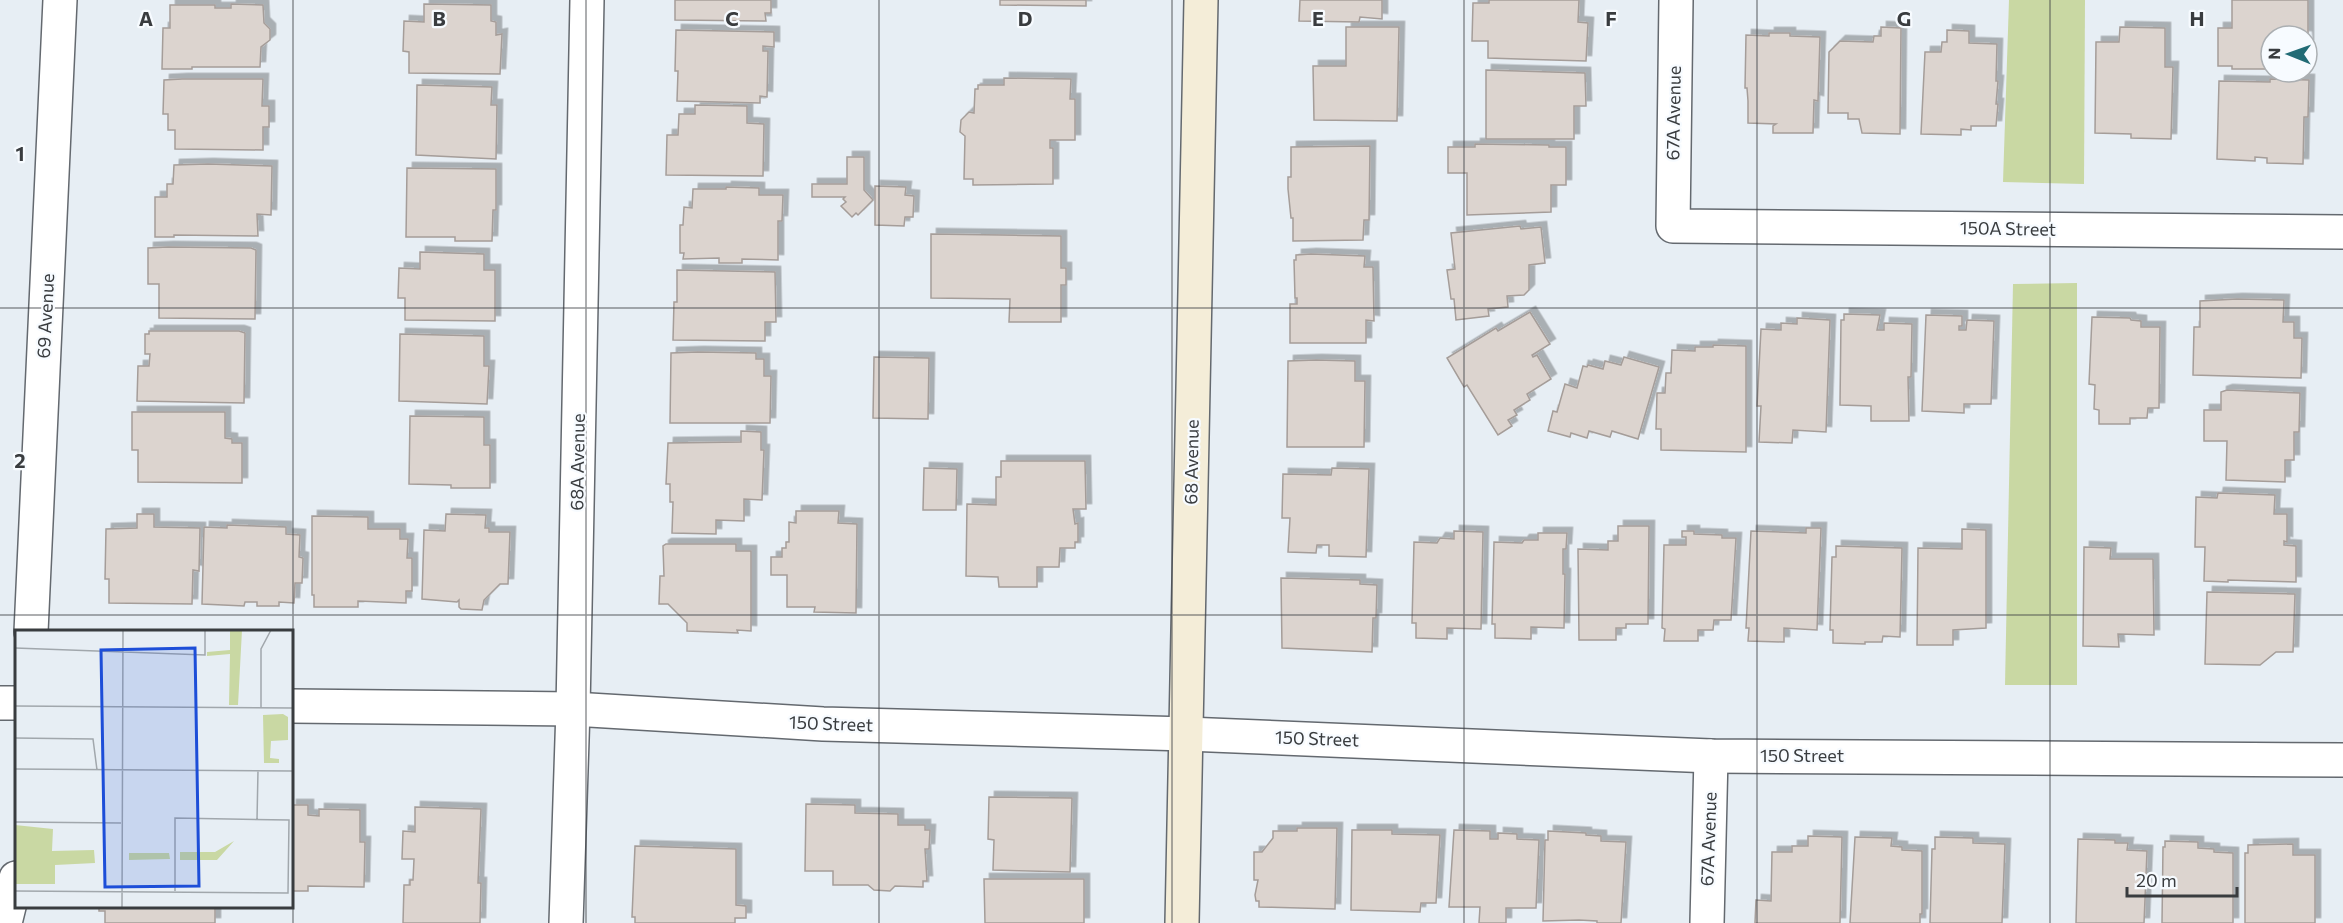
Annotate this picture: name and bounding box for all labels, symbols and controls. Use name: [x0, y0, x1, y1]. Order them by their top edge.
text: A: [139, 6, 153, 30]
text: B: [432, 6, 446, 30]
text: C: [725, 6, 739, 30]
text: D: [1018, 6, 1032, 30]
text: E: [1312, 6, 1324, 30]
text: F: [1605, 6, 1617, 30]
text: G: [1897, 6, 1911, 30]
text: H: [2190, 6, 2205, 30]
north arrow: [2259, 24, 2319, 84]
text: N: [2264, 48, 2283, 60]
street label: 67A Avenue: [1661, 65, 1685, 161]
text: 1: [15, 141, 25, 165]
street label: 150A Street: [1960, 216, 2056, 240]
street label: 69 Avenue: [32, 273, 58, 359]
street label: 68A Avenue: [565, 413, 589, 511]
street label: 68 Avenue: [1179, 419, 1203, 505]
text: 2: [14, 448, 26, 472]
inset map: [15, 630, 292, 908]
street label: 150 Street: [789, 711, 873, 735]
street label: 150 Street: [1275, 726, 1359, 750]
street label: 150 Street: [1760, 744, 1844, 766]
street label: 67A Avenue: [1695, 791, 1721, 887]
scale bar: [2127, 860, 2236, 898]
text: 20 m: [2136, 869, 2177, 891]

